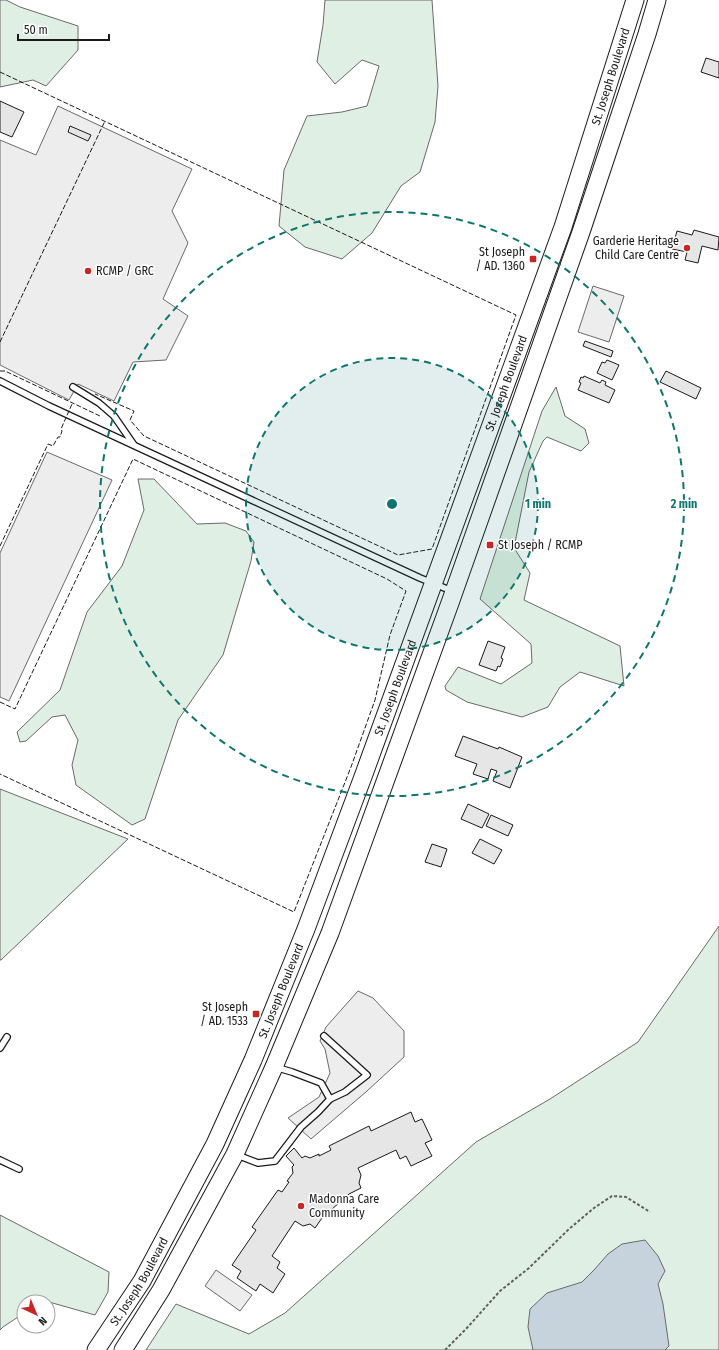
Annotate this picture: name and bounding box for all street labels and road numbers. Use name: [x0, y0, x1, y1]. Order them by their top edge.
street label: St. Joseph Boulevard: [589, 26, 633, 127]
street label: St. Joseph Boulevard: [482, 333, 530, 433]
street label: St. Joseph Boulevard: [372, 638, 419, 738]
street label: St. Joseph Boulevard: [256, 941, 306, 1040]
street label: St. Joseph Boulevard: [107, 1235, 171, 1329]

